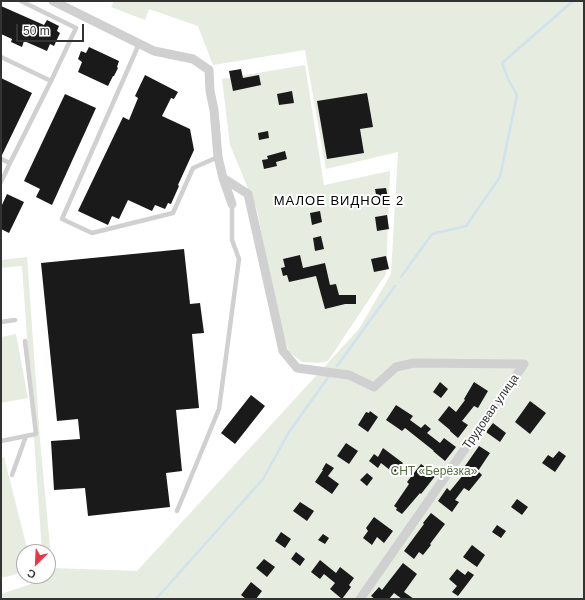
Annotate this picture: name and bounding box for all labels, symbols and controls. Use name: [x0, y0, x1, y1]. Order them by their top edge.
scale bar: [18, 16, 86, 42]
text: 50 m: [23, 24, 50, 38]
district label: МАЛОЕ ВИДНОЕ 2: [274, 193, 404, 209]
street label: Трудовая улица: [460, 372, 522, 452]
park label: СНТ «Берёзка»: [391, 465, 477, 479]
north arrow: [16, 544, 56, 584]
text: С: [25, 567, 38, 581]

